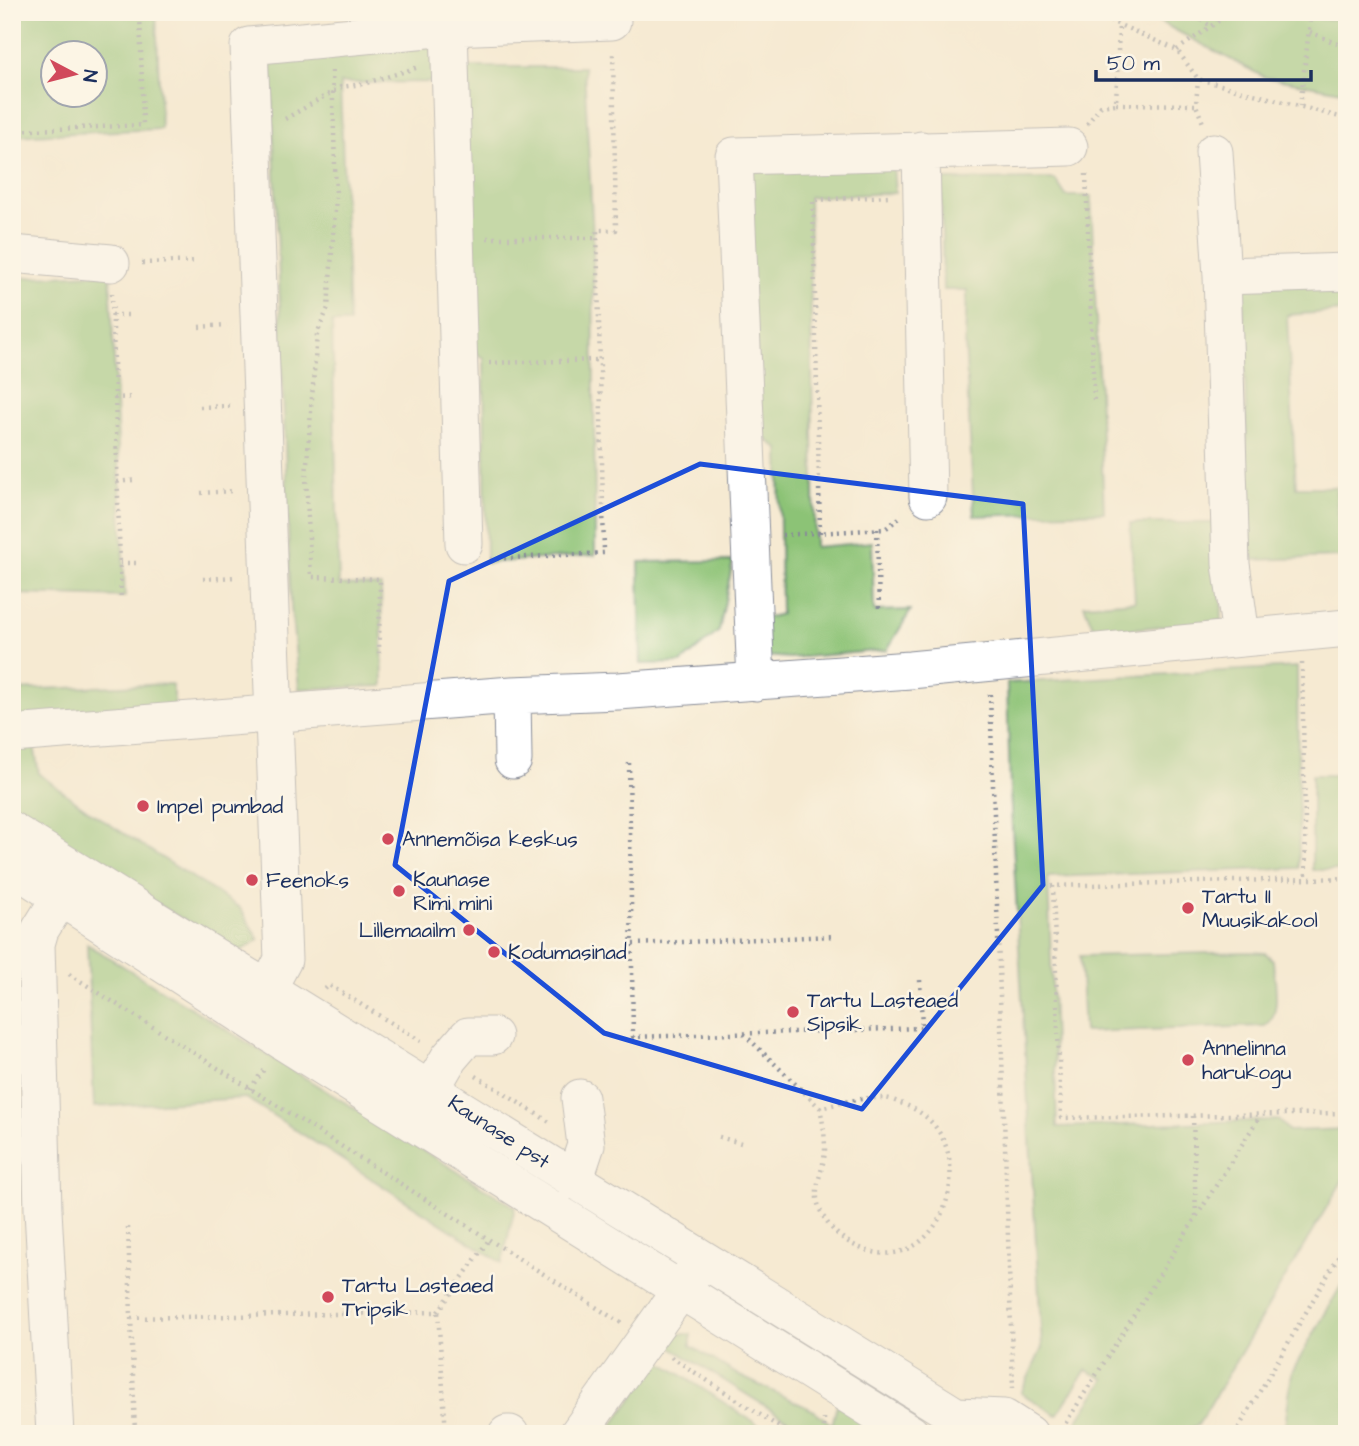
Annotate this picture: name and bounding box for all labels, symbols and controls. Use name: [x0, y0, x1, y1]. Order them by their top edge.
north arrow: [38, 38, 108, 108]
scale bar: [1096, 38, 1312, 82]
text: 50 m: [1107, 49, 1161, 78]
text: N: [75, 68, 104, 84]
place label: Impel pumbad: [157, 792, 283, 822]
marker: Impel pumbad: [135, 798, 151, 814]
place label: Annemõisa keskus: [402, 825, 578, 854]
marker: Annemõisa keskus: [380, 831, 396, 847]
place label: Kaunase Rimi mini: [413, 865, 492, 918]
place label: Feenoks: [266, 866, 349, 895]
marker: Feenoks: [244, 872, 260, 888]
place label: Tartu II Muusikakool: [1202, 882, 1318, 935]
marker: Kaunase Rimi mini: [391, 883, 407, 899]
marker: Tartu II Muusikakool: [1180, 900, 1196, 916]
place label: Lillemaailm: [359, 916, 456, 945]
marker: Lillemaailm: [461, 922, 477, 938]
place label: Kodumasinad: [508, 938, 627, 967]
marker: Kodumasinad: [486, 944, 502, 960]
place label: Tartu Lasteaed Sipsik: [807, 986, 959, 1040]
marker: Tartu Lasteaed Sipsik: [785, 1004, 801, 1020]
place label: Annelinna harukogu: [1202, 1034, 1292, 1089]
marker: Annelinna harukogu: [1180, 1052, 1196, 1068]
street label: Kaunase pst: [442, 1088, 556, 1177]
place label: Tartu Lasteaed Tripsik: [342, 1271, 494, 1325]
marker: Tartu Lasteaed Tripsik: [320, 1289, 336, 1305]

